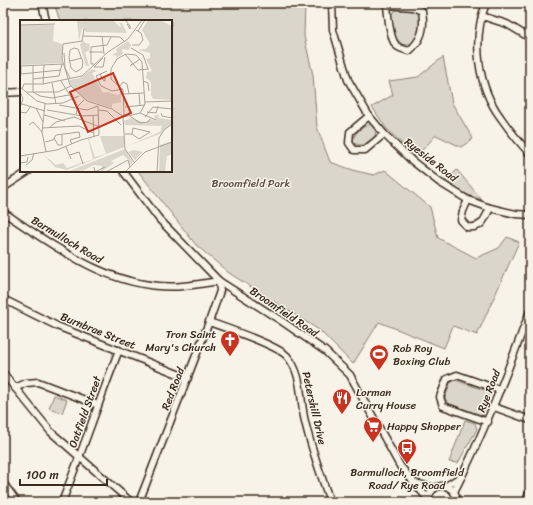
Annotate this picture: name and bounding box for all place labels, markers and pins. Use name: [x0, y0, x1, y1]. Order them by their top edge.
place label: Tron Saint Mary's Church: [146, 325, 216, 357]
church icon: Tron Saint Mary's Church: [219, 329, 241, 357]
place label: Rob Roy Boxing Club: [393, 339, 450, 371]
sports icon: Rob Roy Boxing Club: [368, 343, 390, 371]
place label: Lorman Curry House: [356, 383, 417, 415]
restaurant icon: Lorman Curry House: [331, 387, 353, 415]
supermarket icon: Happy Shopper: [362, 415, 384, 443]
place label: Happy Shopper: [387, 417, 462, 436]
bus stop icon: Barmulloch, Broomfield Road/ Rye Road: [396, 437, 418, 465]
place label: Barmulloch, Broomfield Road/ Rye Road: [350, 463, 465, 495]

